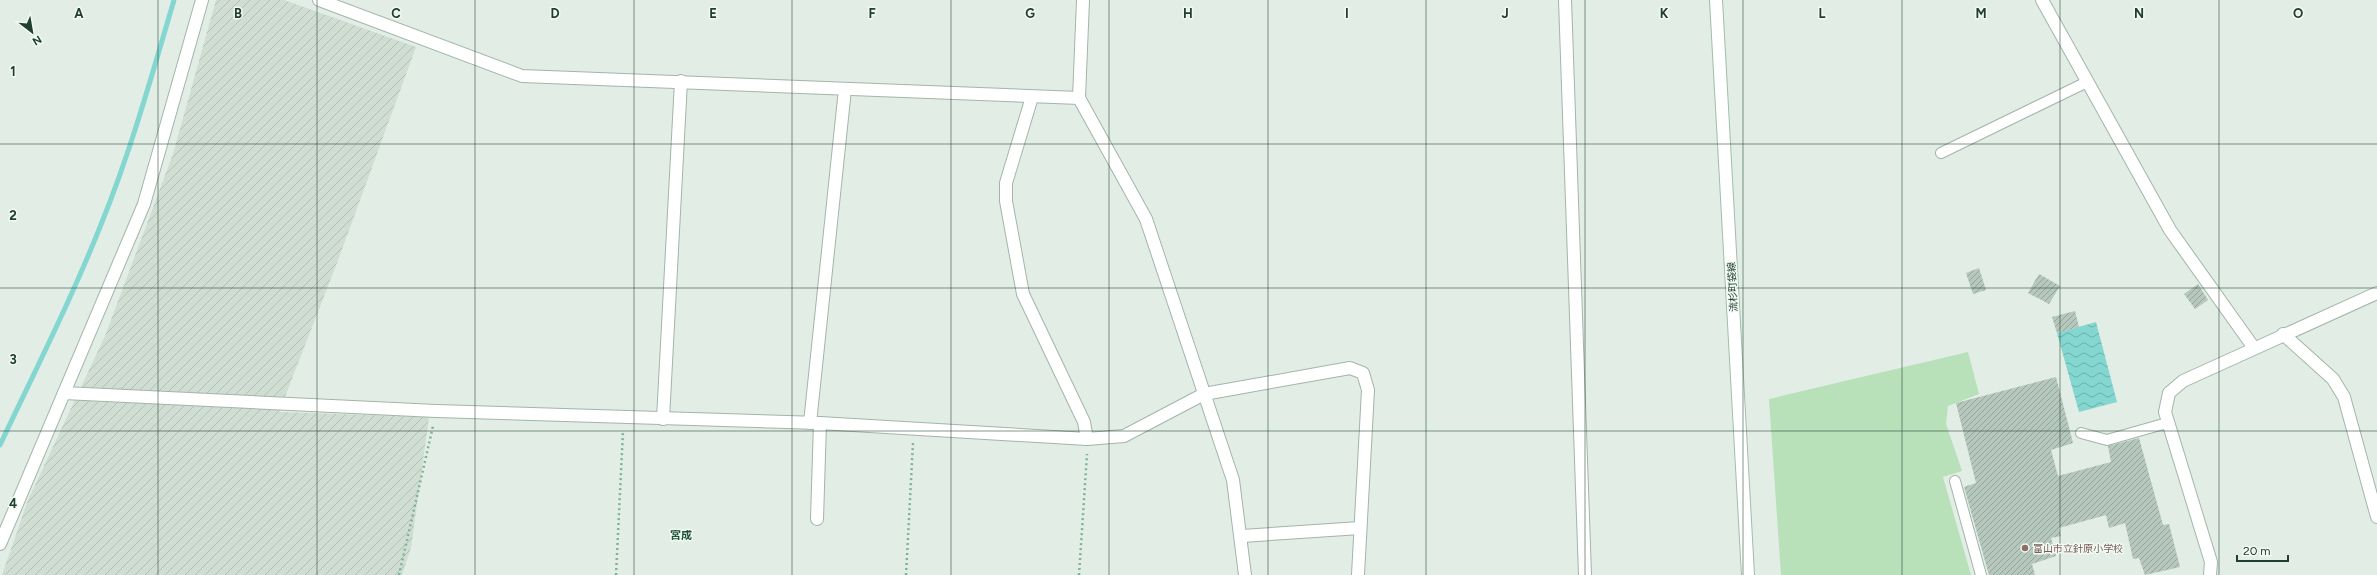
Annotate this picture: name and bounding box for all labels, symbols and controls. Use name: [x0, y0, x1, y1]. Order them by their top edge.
text: A: [74, 6, 84, 21]
text: B: [234, 6, 242, 21]
text: C: [391, 6, 401, 21]
text: D: [550, 6, 560, 21]
text: E: [709, 6, 717, 21]
text: F: [868, 6, 876, 21]
text: G: [1025, 6, 1035, 21]
text: H: [1183, 6, 1193, 21]
text: I: [1345, 6, 1349, 21]
text: J: [1501, 6, 1509, 21]
text: K: [1660, 6, 1669, 21]
text: L: [1819, 6, 1826, 21]
text: M: [1975, 6, 1987, 21]
text: N: [2134, 6, 2144, 21]
text: O: [2293, 6, 2303, 21]
north arrow: [12, 12, 52, 52]
text: N: [30, 32, 44, 48]
text: 1: [10, 64, 16, 79]
text: 2: [9, 208, 17, 223]
street label: 流杉町袋線: [1725, 262, 1740, 312]
text: 3: [9, 352, 17, 367]
text: 4: [9, 496, 17, 511]
district label: 宮成: [670, 529, 692, 542]
scale bar: [2237, 537, 2288, 563]
place label: 富山市立針原小学校: [2033, 542, 2123, 555]
marker: 富山市立針原小学校: [2020, 543, 2030, 553]
text: 20 m: [2243, 544, 2271, 558]

